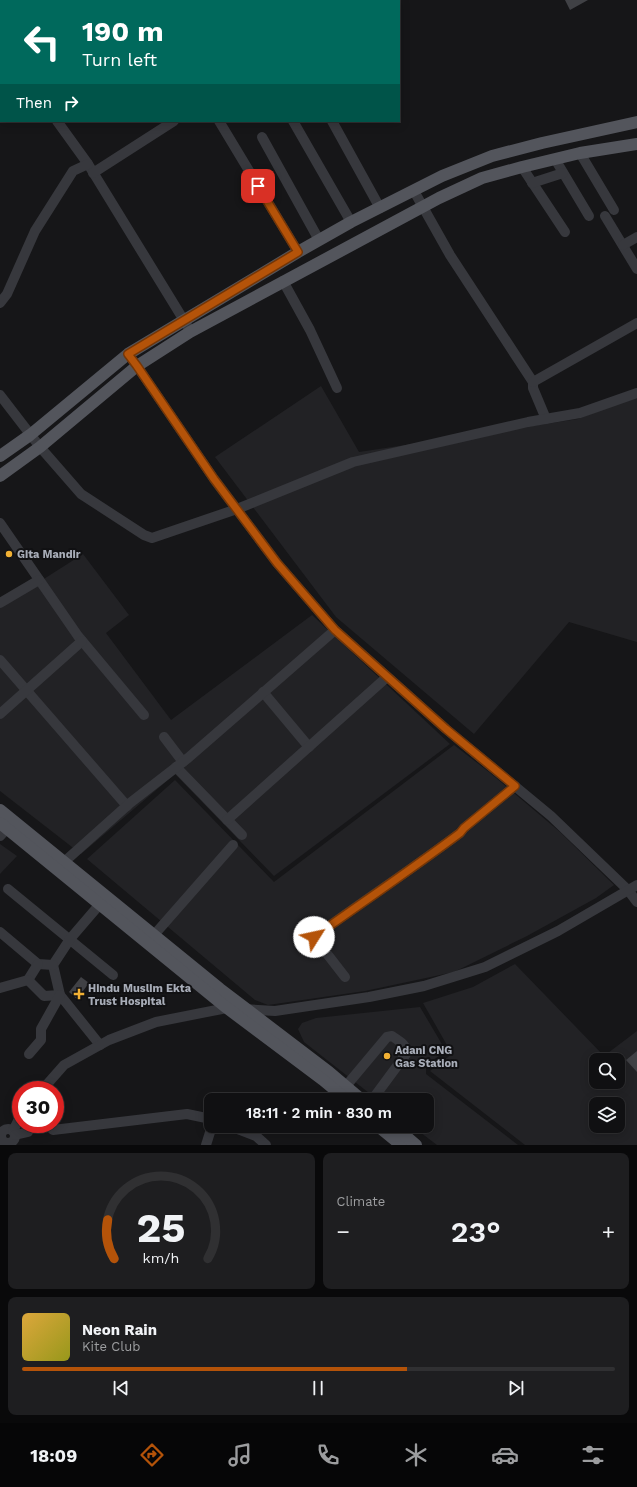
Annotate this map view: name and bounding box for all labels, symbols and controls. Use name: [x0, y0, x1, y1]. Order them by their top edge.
text: 190 m: [82, 15, 164, 48]
icon: left: [16, 16, 68, 68]
text: Turn left: [82, 49, 157, 70]
icon: right: [60, 92, 82, 114]
text: Then: [16, 94, 52, 112]
pin: [241, 169, 275, 203]
icon: arrive: [247, 175, 269, 197]
place label: Gita Mandir: [17, 548, 81, 561]
marker: Gita Mandir: [4, 549, 14, 559]
position arrow: [293, 916, 335, 958]
place label: Hindu Muslim Ekta Trust Hospital: [88, 982, 192, 1008]
marker: Hindu Muslim Ekta Trust Hospital: [73, 988, 85, 1000]
place label: Adani CNG Gas Station: [395, 1044, 458, 1070]
marker: Adani CNG Gas Station: [382, 1051, 392, 1061]
map controls: [589, 1053, 625, 1133]
button: search: [589, 1053, 625, 1089]
speed limit sign: 30: [12, 1081, 64, 1133]
button: layers: [589, 1097, 625, 1133]
text: 18:11 · 2 min · 830 m: [246, 1104, 392, 1122]
text: Climate: [337, 1194, 385, 1209]
text: 25: [137, 1203, 186, 1252]
text: 23°: [451, 1214, 501, 1249]
text: −: [337, 1219, 350, 1244]
text: +: [602, 1219, 615, 1244]
text: km/h: [143, 1250, 180, 1266]
text: Neon Rain: [82, 1321, 157, 1339]
text: Kite Club: [82, 1339, 140, 1354]
icon: previous: [110, 1377, 132, 1399]
icon: pause: [307, 1377, 329, 1399]
icon: next: [505, 1377, 527, 1399]
icon: directions: [138, 1441, 166, 1469]
icon: music: [226, 1441, 254, 1469]
icon: phone: [314, 1441, 342, 1469]
icon: climate: [402, 1441, 430, 1469]
icon: car: [491, 1441, 519, 1469]
icon: filters: [579, 1441, 607, 1469]
text: 18:09: [30, 1445, 77, 1466]

